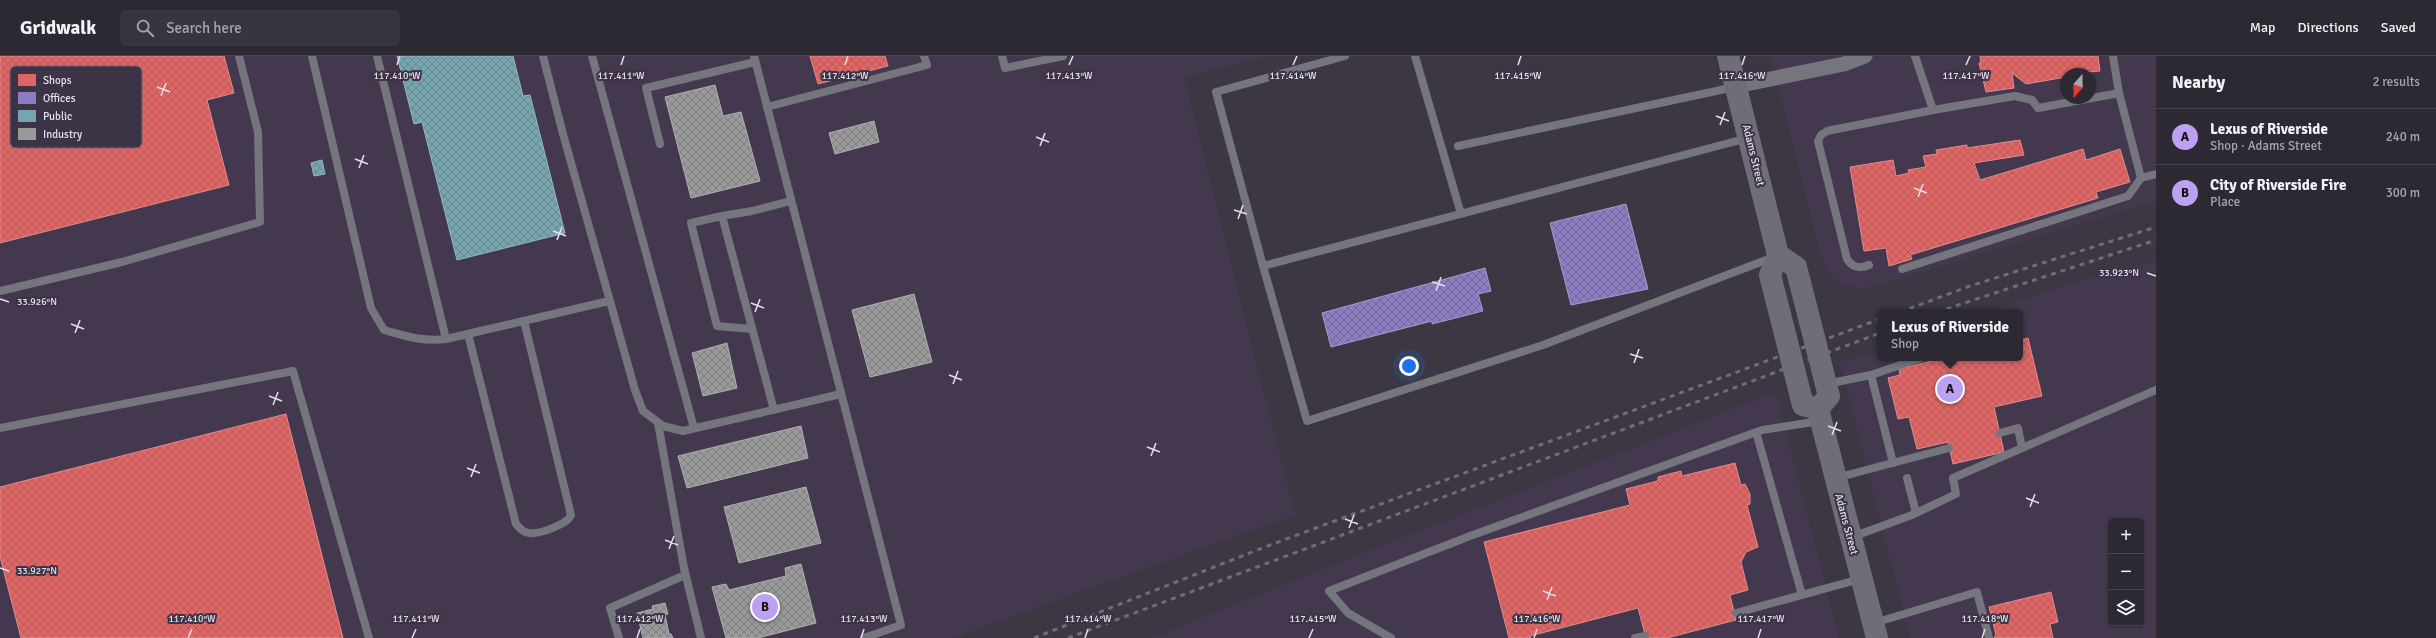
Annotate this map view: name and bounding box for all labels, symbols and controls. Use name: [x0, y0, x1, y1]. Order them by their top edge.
search box: [120, 10, 400, 46]
text: Gridwalk: [20, 16, 96, 40]
icon: search: [134, 17, 156, 39]
text: Search here: [166, 19, 242, 37]
text: Map: [2250, 19, 2276, 36]
text: Directions: [2298, 19, 2359, 36]
text: Saved: [2381, 19, 2416, 36]
legend: [10, 66, 142, 148]
north arrow: [2060, 68, 2096, 104]
text: 117.410°W: [373, 70, 421, 82]
text: 117.411°W: [597, 70, 645, 82]
text: 117.412°W: [821, 70, 869, 82]
text: 117.413°W: [1045, 70, 1093, 82]
text: 117.414°W: [1269, 70, 1317, 82]
text: 117.415°W: [1494, 70, 1542, 82]
text: 117.416°W: [1718, 70, 1766, 82]
text: 117.417°W: [1942, 70, 1990, 82]
text: Nearby: [2172, 72, 2225, 93]
text: Shops: [43, 74, 72, 87]
text: 2 results: [2372, 74, 2420, 90]
text: Offices: [43, 92, 76, 105]
text: Public: [43, 110, 72, 123]
text: Lexus of Riverside: [2210, 120, 2328, 138]
street label: Adams Street: [1740, 123, 1767, 187]
text: Industry: [43, 128, 83, 141]
text: A: [2181, 129, 2189, 145]
text: 240 m: [2386, 129, 2420, 145]
text: Shop · Adams Street: [2210, 138, 2322, 154]
text: City of Riverside Fire: [2210, 176, 2346, 194]
text: B: [2181, 185, 2189, 201]
text: 300 m: [2386, 185, 2420, 201]
text: Place: [2210, 194, 2240, 210]
text: 33.923°N: [2099, 267, 2139, 279]
text: 33.926°N: [17, 296, 57, 308]
popup: [1877, 309, 2023, 361]
text: Lexus of Riverside: [1891, 318, 2009, 336]
text: Shop: [1891, 336, 1919, 352]
your location: [1399, 356, 1419, 376]
pin: A: [1937, 374, 1963, 404]
street label: Adams Street: [1832, 492, 1861, 556]
map controls: [2108, 518, 2144, 626]
button: +: [2108, 518, 2144, 554]
button: −: [2108, 554, 2144, 590]
text: 33.927°N: [17, 565, 57, 577]
button: layers: [2108, 590, 2144, 626]
pin: B: [752, 592, 778, 622]
text: 117.410°W: [168, 613, 216, 625]
text: 117.411°W: [392, 613, 440, 625]
text: 117.412°W: [616, 613, 664, 625]
text: 117.413°W: [840, 613, 888, 625]
text: 117.414°W: [1064, 613, 1112, 625]
text: 117.415°W: [1289, 613, 1337, 625]
text: 117.416°W: [1513, 613, 1561, 625]
text: 117.417°W: [1737, 613, 1785, 625]
text: 117.418°W: [1961, 613, 2009, 625]

